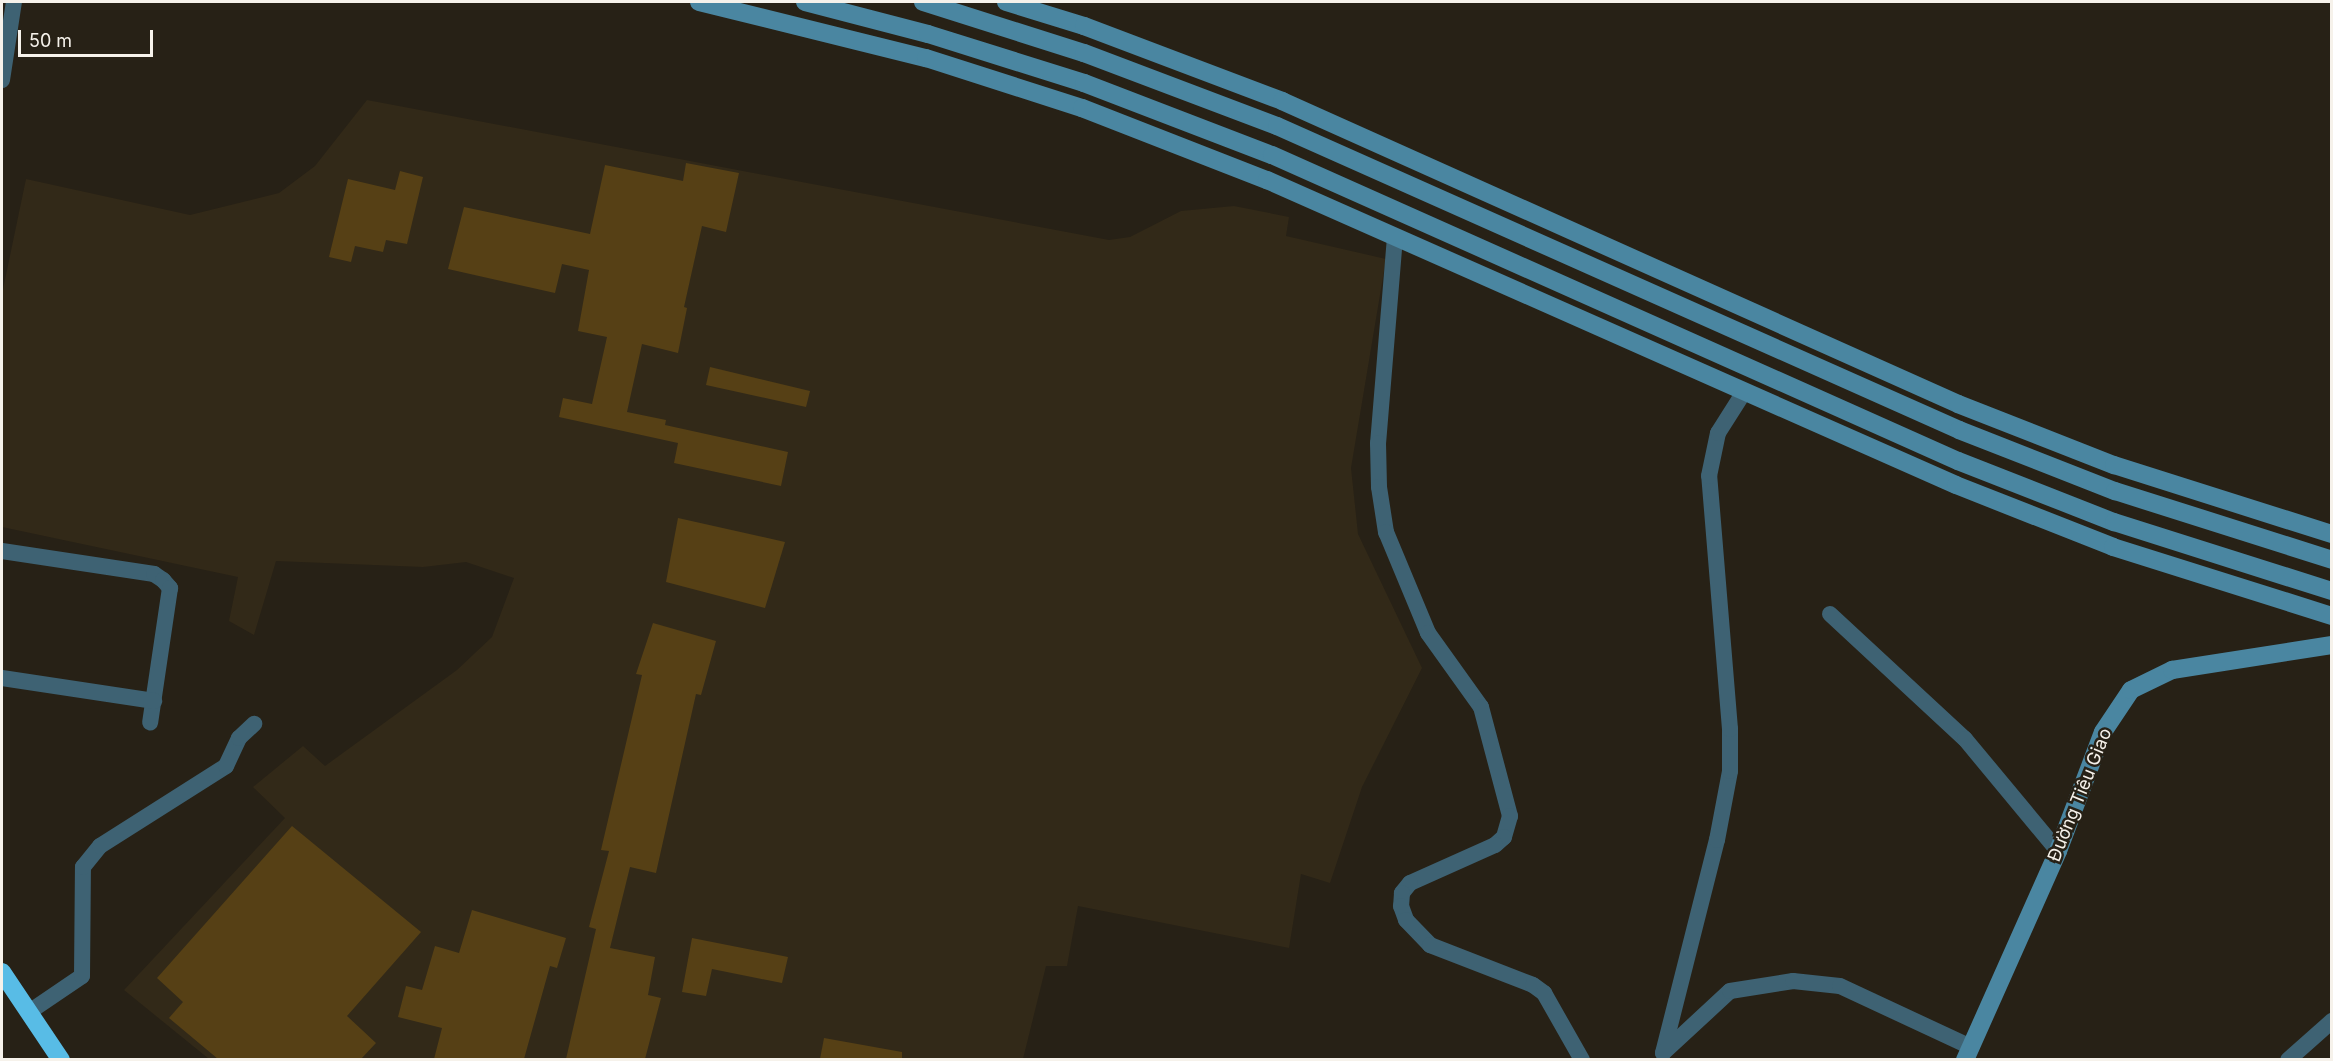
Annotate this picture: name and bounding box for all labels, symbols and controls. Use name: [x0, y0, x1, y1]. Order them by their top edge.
scale bar: [21, 18, 156, 56]
text: 50 m: [29, 30, 72, 51]
street label: Đường Tiêu Giao: [2043, 725, 2117, 865]

